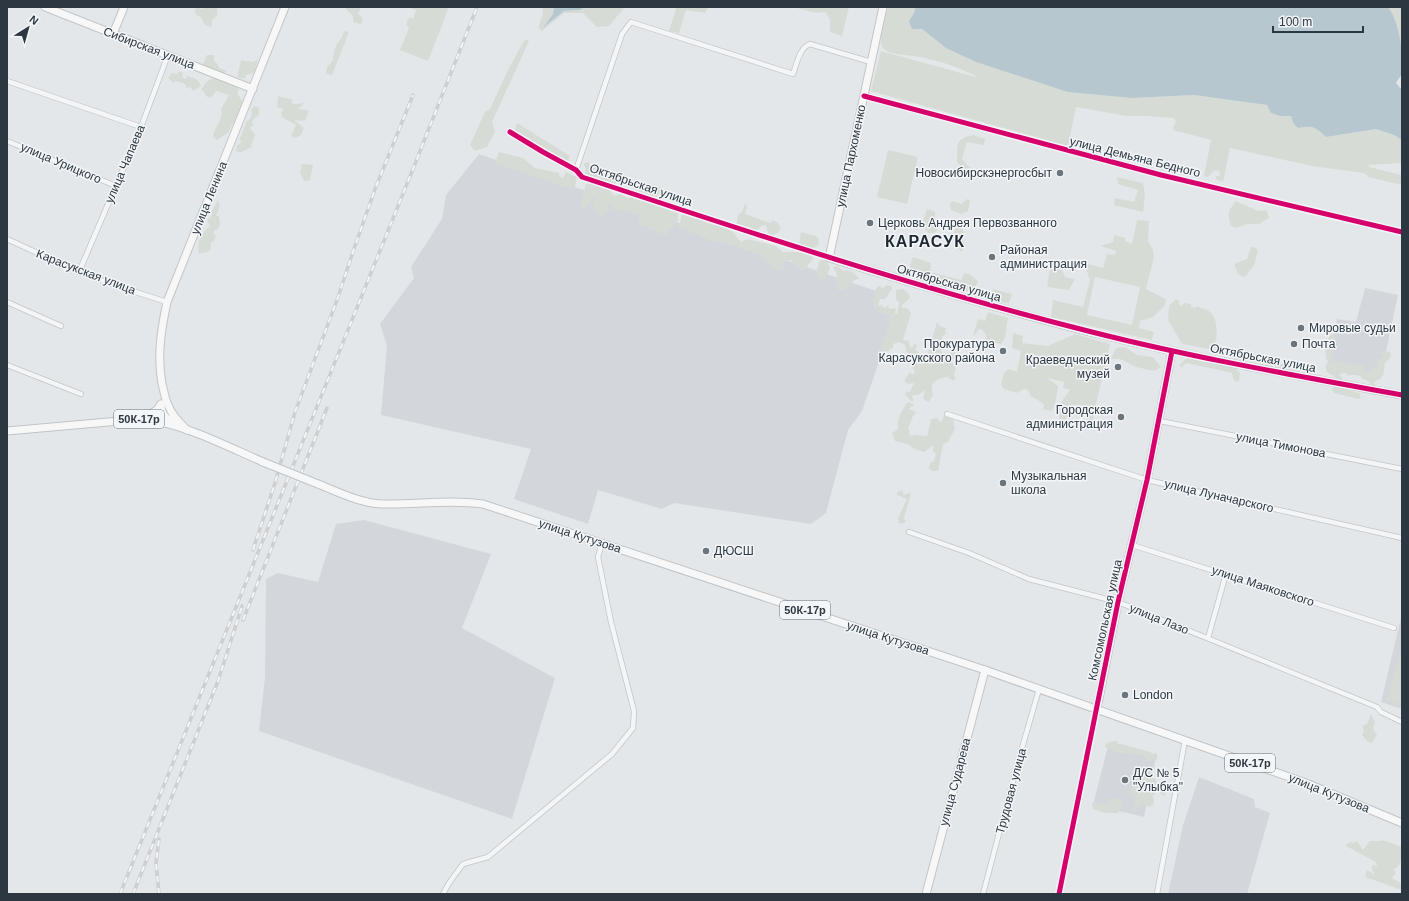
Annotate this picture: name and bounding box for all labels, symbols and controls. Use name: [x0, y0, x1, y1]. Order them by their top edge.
north arrow: [8, 8, 48, 48]
scale bar: [1273, 8, 1363, 34]
text: N: [27, 13, 41, 27]
text: 100 m: [1279, 15, 1312, 29]
street label: Сибирская улица: [101, 24, 197, 72]
street label: улица Пархоменко: [833, 103, 869, 208]
street label: улица Чапаева: [102, 122, 148, 205]
street label: улица Демьяна Бедного: [1068, 134, 1202, 180]
street label: улица Урицкого: [18, 140, 104, 186]
street label: улица Ленина: [188, 159, 230, 237]
street label: Октябрьская улица: [588, 161, 694, 209]
place label: Новосибирскэнергосбыт: [916, 166, 1052, 180]
marker: Новосибирскэнергосбыт: [1055, 168, 1065, 178]
place label: Церковь Андрея Первозванного: [878, 216, 1057, 230]
marker: Церковь Андрея Первозванного: [865, 218, 875, 228]
district label: КАРАСУК: [885, 233, 965, 250]
place label: Районая администрация: [1000, 243, 1087, 271]
street label: Карасукская улица: [34, 247, 138, 298]
marker: Районая администрация: [987, 252, 997, 262]
street label: Октябрьская улица: [895, 261, 1003, 305]
place label: Мировые судьи: [1309, 321, 1396, 335]
marker: Мировые судьи: [1296, 323, 1306, 333]
place label: Прокуратура Карасукского района: [878, 337, 995, 365]
place label: Почта: [1302, 337, 1336, 351]
marker: Почта: [1289, 339, 1299, 349]
street label: Октябрьская улица: [1209, 341, 1317, 375]
marker: Прокуратура Карасукского района: [998, 346, 1008, 356]
place label: Краеведческий музей: [1026, 353, 1110, 381]
marker: Краеведческий музей: [1113, 362, 1123, 372]
place label: Городская администрация: [1026, 403, 1113, 431]
road number: 50К-17р: [114, 410, 164, 428]
marker: Городская администрация: [1116, 412, 1126, 422]
street label: улица Тимонова: [1235, 429, 1327, 461]
place label: Музыкальная школа: [1011, 469, 1087, 497]
street label: улица Луначарского: [1163, 477, 1275, 515]
marker: Музыкальная школа: [998, 478, 1008, 488]
street label: улица Кутузова: [537, 516, 623, 556]
place label: ДЮСШ: [714, 544, 754, 558]
marker: ДЮСШ: [701, 546, 711, 556]
street label: Комсомольская улица: [1085, 558, 1125, 682]
street label: улица Маяковского: [1210, 563, 1316, 609]
road number: 50К-17р: [780, 601, 830, 619]
street label: улица Лазо: [1127, 601, 1191, 637]
street label: улица Кутузова: [845, 618, 931, 658]
place label: London: [1133, 688, 1173, 702]
marker: London: [1120, 690, 1130, 700]
street label: улица Сударева: [937, 736, 974, 828]
street label: Трудовая улица: [993, 746, 1029, 835]
road number: 50К-17р: [1225, 754, 1275, 772]
place label: Д/С № 5 "Улыбка": [1133, 766, 1183, 794]
street label: улица Кутузова: [1287, 770, 1372, 816]
marker: Д/С № 5 "Улыбка": [1120, 775, 1130, 785]

